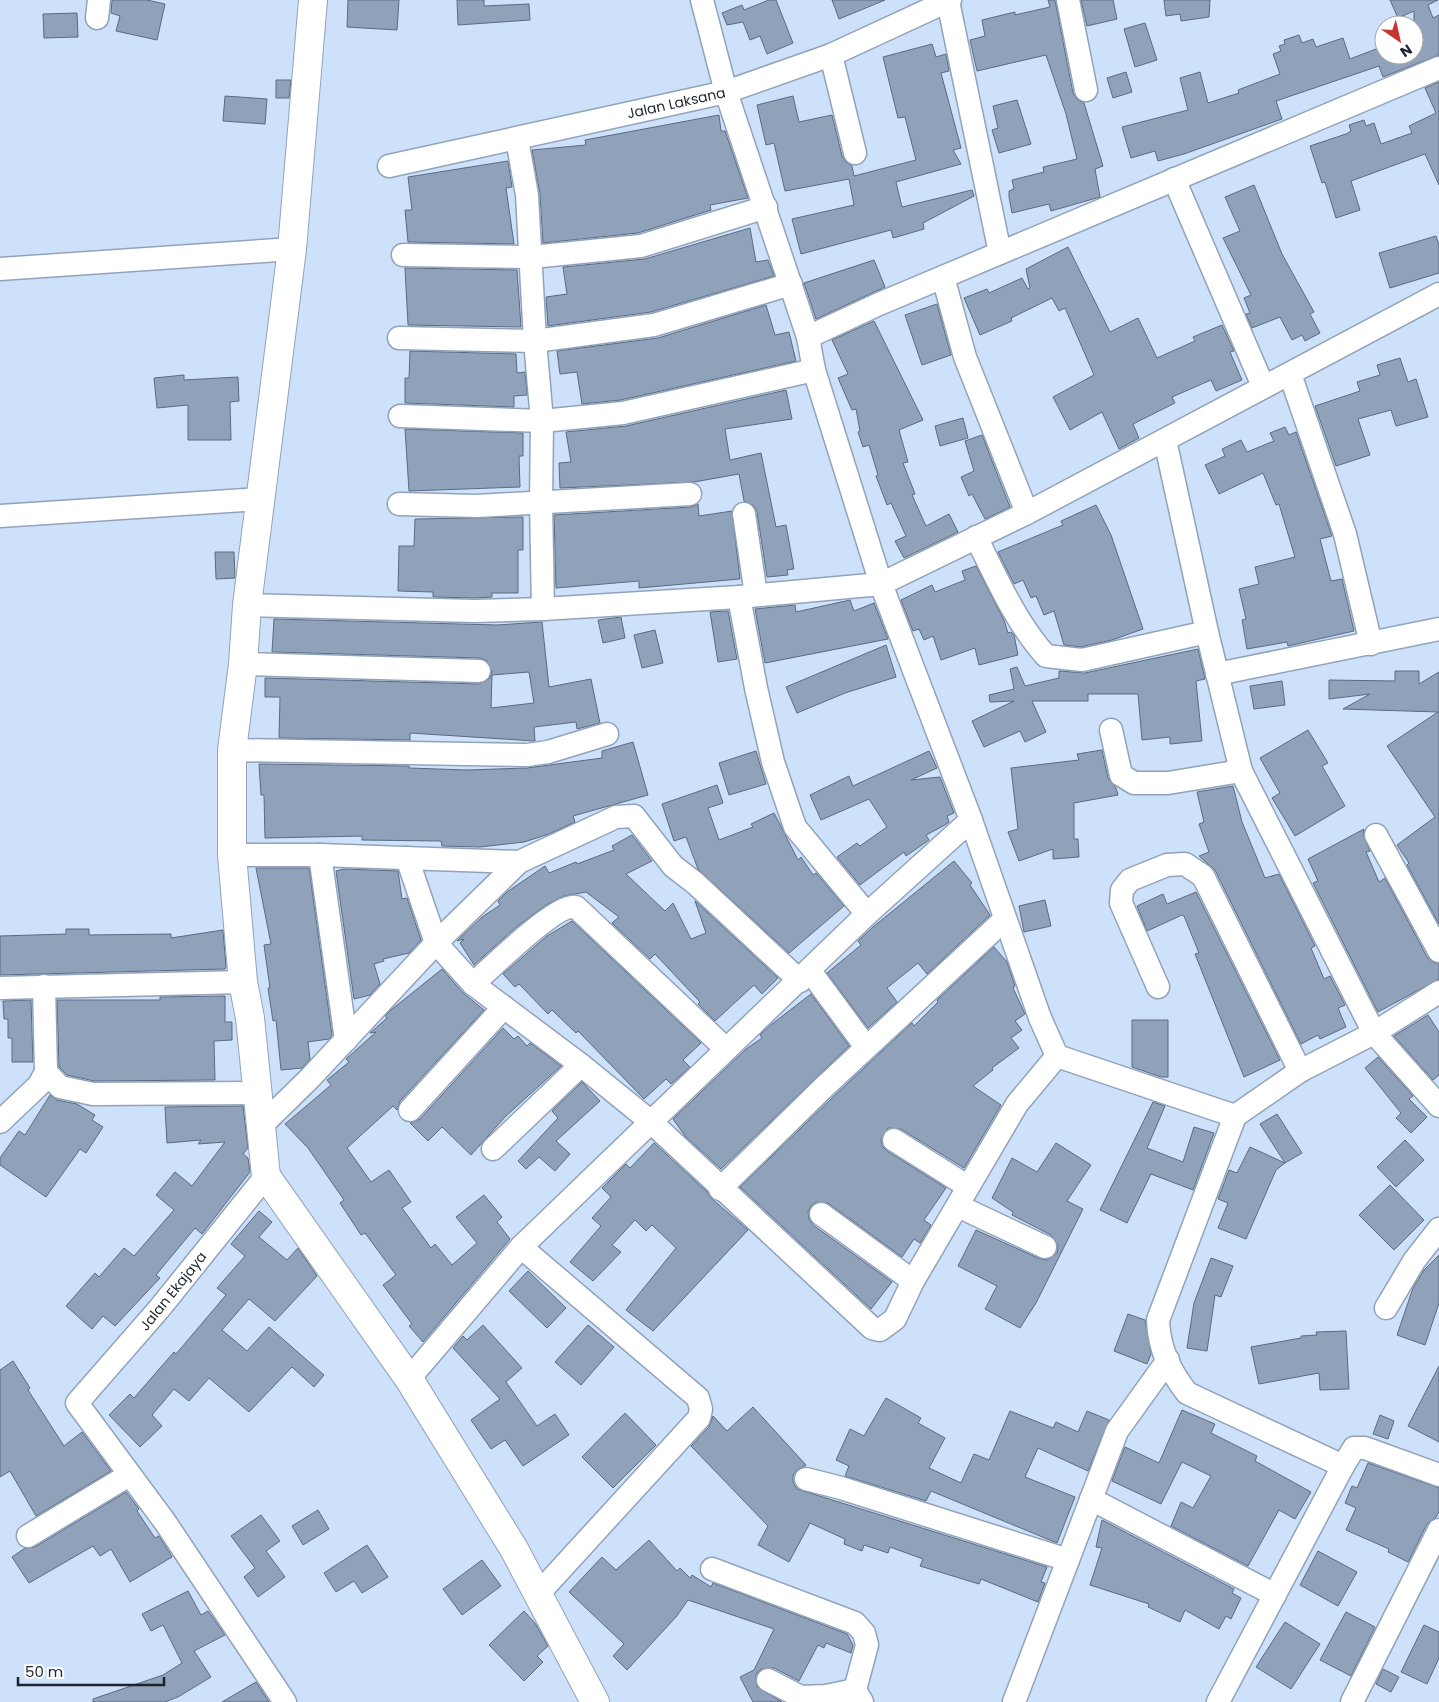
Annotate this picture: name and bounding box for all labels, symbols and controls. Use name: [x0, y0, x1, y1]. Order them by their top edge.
north arrow: [1374, 15, 1424, 65]
text: N: [1396, 40, 1416, 62]
street label: Jalan Laksana: [625, 82, 727, 123]
street label: Jalan Ekajaya: [135, 1247, 211, 1335]
scale bar: [18, 1654, 164, 1686]
text: 50 m: [25, 1661, 63, 1682]

